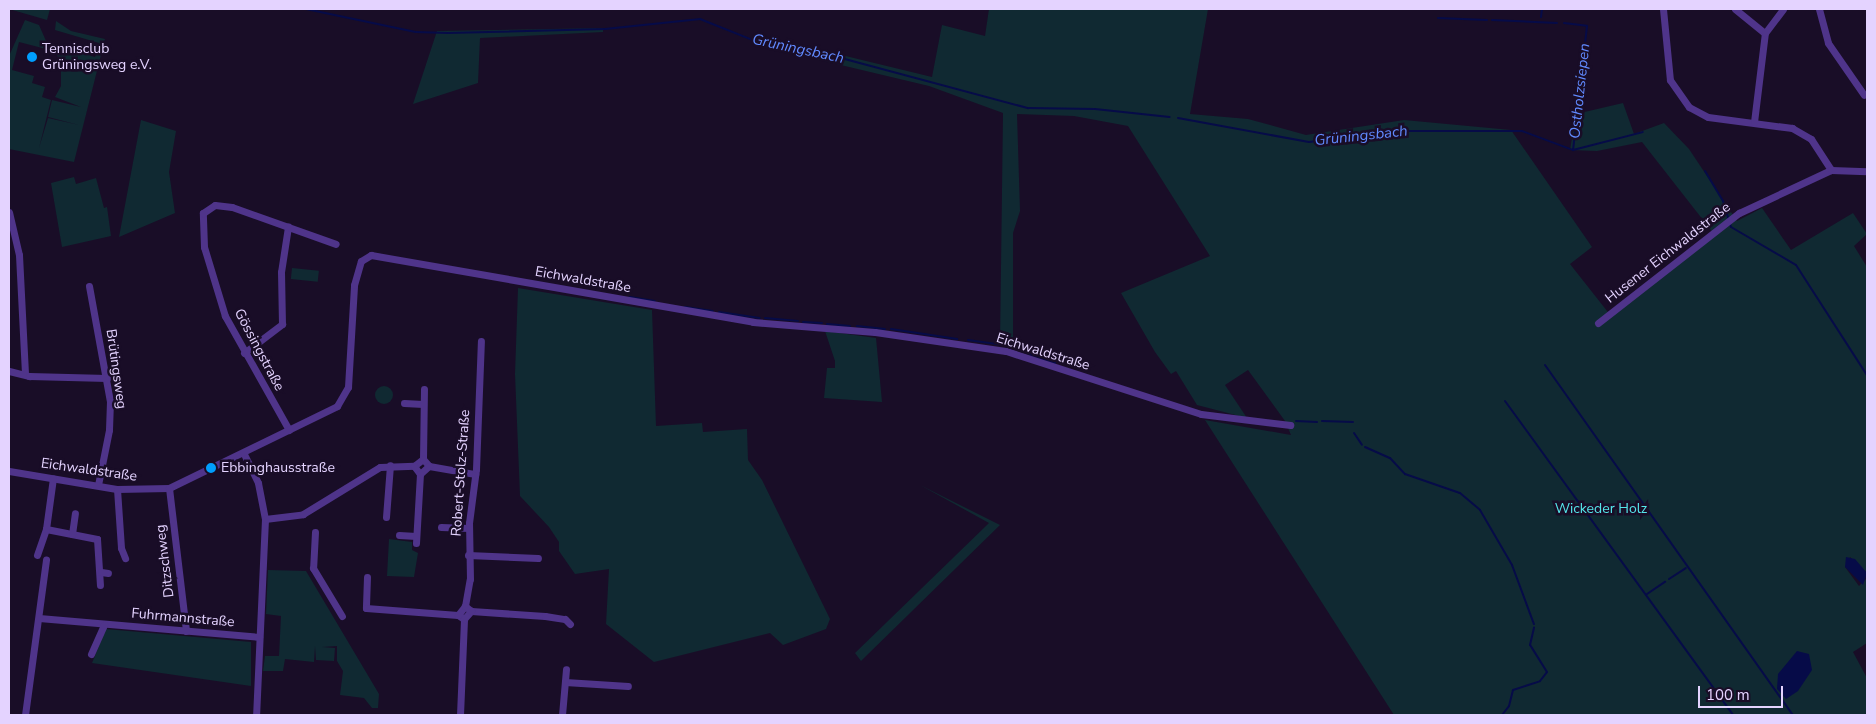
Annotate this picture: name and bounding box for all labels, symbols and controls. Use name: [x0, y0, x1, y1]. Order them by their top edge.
water label: Grüningsbach: [750, 30, 846, 68]
place label: Tennisclub Grüningsweg e.V.: [42, 41, 152, 74]
water label: Ostholzsiepen: [1566, 42, 1594, 140]
marker: Tennisclub Grüningsweg e.V.: [26, 51, 38, 63]
water label: Grüningsbach: [1314, 122, 1408, 150]
street label: Husener Eichwaldstraße: [1602, 199, 1734, 307]
street label: Eichwaldstraße: [534, 263, 632, 297]
street label: Gössingstraße: [230, 306, 288, 394]
street label: Brütingsweg: [102, 328, 130, 410]
street label: Eichwaldstraße: [994, 330, 1092, 374]
street label: Robert-Stolz-Straße: [448, 409, 474, 537]
street label: Eichwaldstraße: [40, 455, 138, 485]
place label: Ebbinghausstraße: [221, 460, 335, 476]
marker: Ebbinghausstraße: [205, 462, 217, 474]
park label: Wickeder Holz: [1555, 501, 1647, 517]
street label: Ditzschweg: [152, 524, 178, 598]
street label: Fuhrmannstraße: [131, 605, 235, 631]
scale bar: [1701, 676, 1786, 708]
text: 100 m: [1706, 685, 1750, 705]

